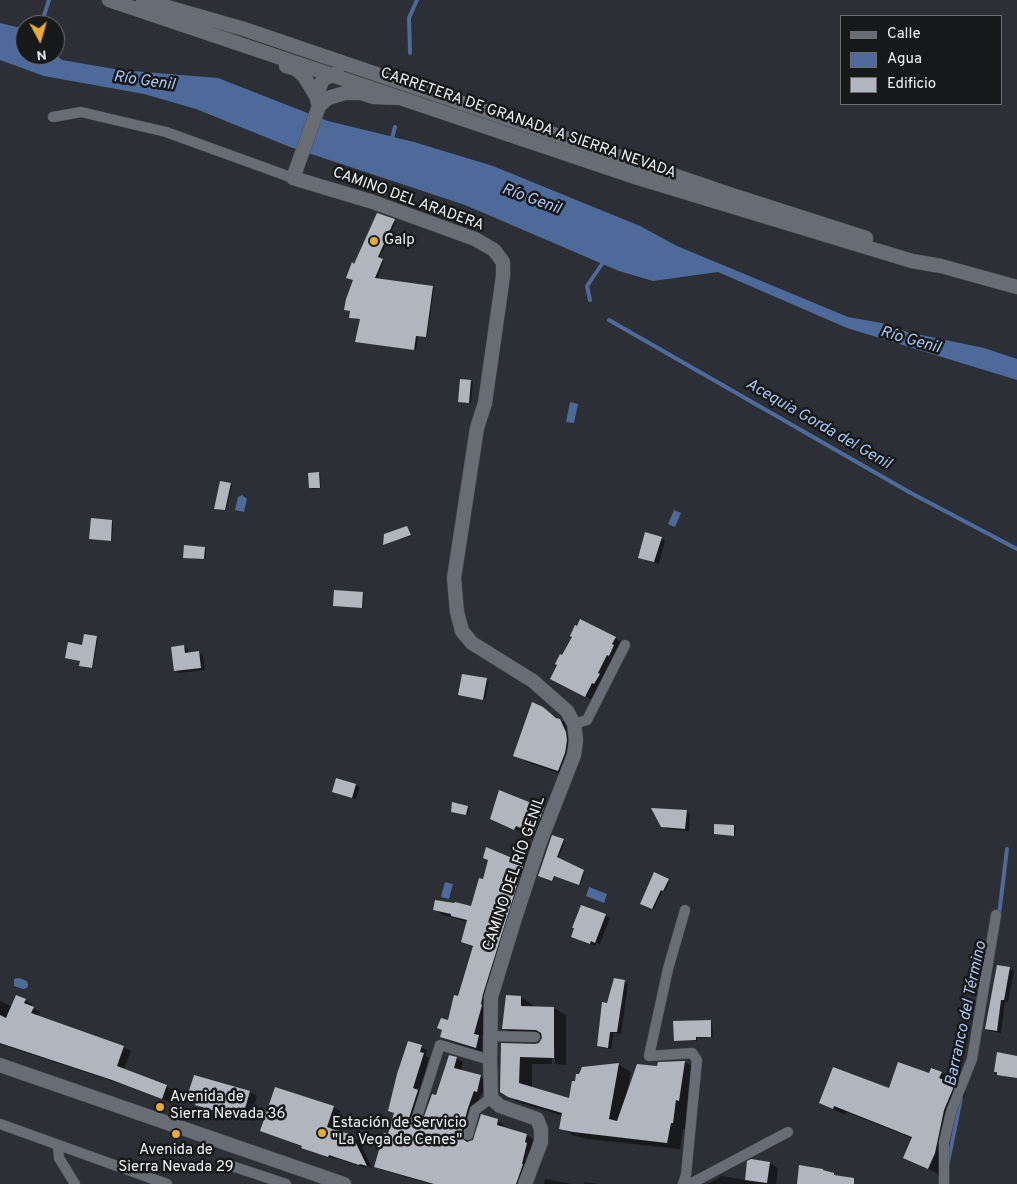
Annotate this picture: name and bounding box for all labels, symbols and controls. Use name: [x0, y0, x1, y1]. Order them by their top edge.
north arrow: [15, 15, 65, 65]
legend: [840, 15, 1002, 105]
text: Calle: [887, 25, 921, 44]
text: N: [36, 45, 47, 63]
text: Agua: [887, 50, 922, 69]
street label: CARRETERA DE GRANADA A SIERRA NEVADA: [378, 65, 678, 183]
water label: Río Genil: [112, 68, 176, 96]
text: Edificio: [887, 75, 936, 94]
street label: CAMINO DEL ARADERA: [330, 164, 486, 236]
water label: Río Genil: [499, 180, 563, 220]
place label: Galp: [384, 232, 415, 250]
marker: Galp: [368, 235, 380, 247]
water label: Río Genil: [878, 323, 942, 359]
water label: Acequia Gorda del Genil: [742, 375, 894, 475]
street label: CAMINO DEL RÍO GENIL: [480, 794, 550, 954]
water label: Barranco del Término: [942, 940, 992, 1088]
place label: Avenida de Sierra Nevada 36: [170, 1089, 285, 1124]
marker: Avenida de Sierra Nevada 36: [154, 1101, 166, 1113]
place label: Estación de Servicio "La Vega de Cenes": [332, 1115, 467, 1150]
marker: Estación de Servicio "La Vega de Cenes": [316, 1127, 328, 1139]
marker: Avenida de Sierra Nevada 29: [170, 1128, 182, 1140]
place label: Avenida de Sierra Nevada 29: [118, 1142, 234, 1177]

